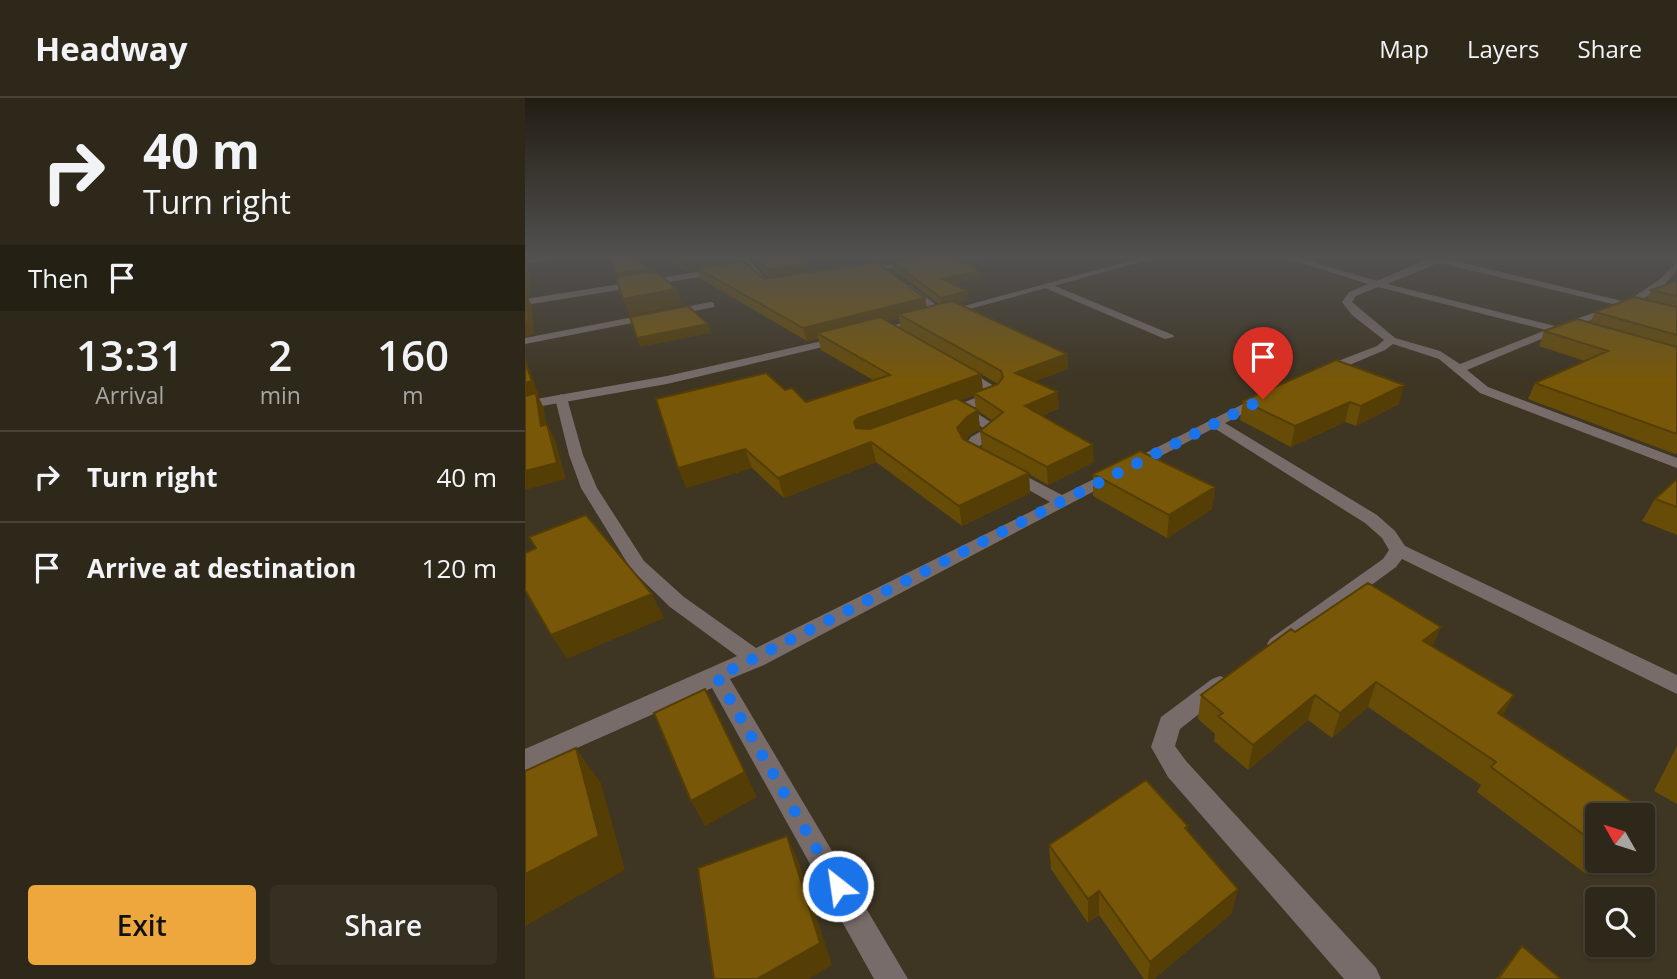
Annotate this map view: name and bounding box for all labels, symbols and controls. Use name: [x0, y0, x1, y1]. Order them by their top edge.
text: Headway: [35, 26, 188, 71]
text: Map: [1379, 32, 1429, 65]
text: Layers: [1467, 32, 1540, 65]
text: Share: [1578, 32, 1642, 65]
text: 40 m: [143, 117, 260, 183]
icon: right: [28, 126, 119, 217]
text: Turn right: [143, 180, 291, 223]
icon: arrive: [103, 259, 141, 297]
text: Then: [28, 260, 89, 296]
text: 13:31: [76, 326, 184, 383]
text: 2: [268, 326, 292, 383]
text: 160: [377, 326, 449, 383]
pin: [1233, 327, 1293, 399]
icon: arrive: [1244, 338, 1282, 376]
text: Arrival: [95, 379, 164, 411]
text: min: [260, 379, 301, 411]
text: m: [402, 379, 424, 411]
icon: right: [28, 458, 66, 496]
text: Turn right: [87, 459, 218, 495]
text: 40 m: [436, 459, 497, 495]
icon: arrive: [28, 549, 66, 587]
text: Arrive at destination: [87, 550, 356, 586]
text: 120 m: [422, 550, 497, 586]
north arrow: [1585, 803, 1655, 873]
map controls: [1585, 803, 1655, 957]
position arrow: [801, 849, 875, 923]
button: Exit: [28, 885, 256, 965]
button: Share: [270, 885, 497, 965]
button: search: [1585, 887, 1655, 957]

